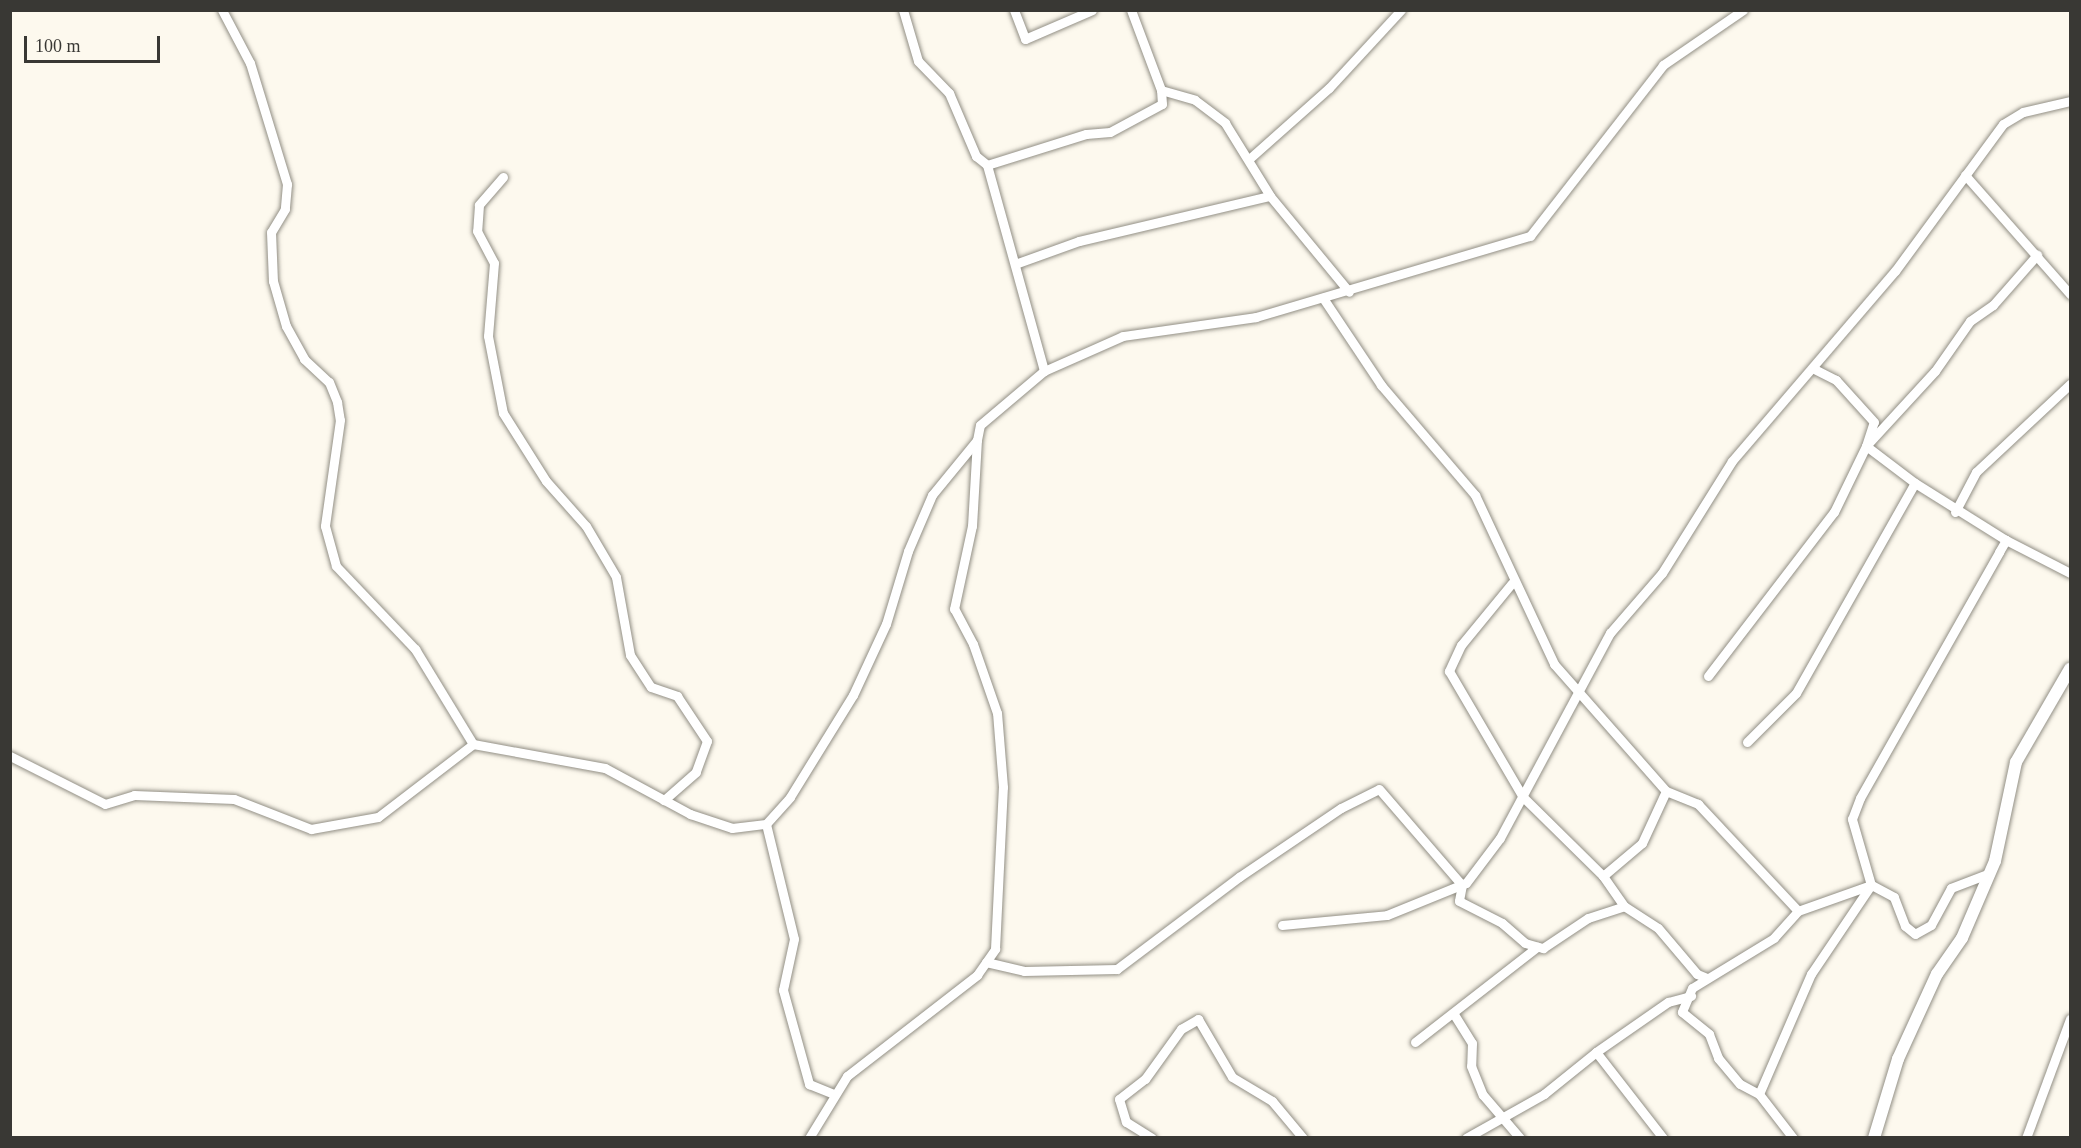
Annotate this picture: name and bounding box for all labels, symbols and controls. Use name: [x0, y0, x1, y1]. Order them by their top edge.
scale bar: [27, 24, 164, 62]
text: 100 m: [35, 36, 81, 56]

